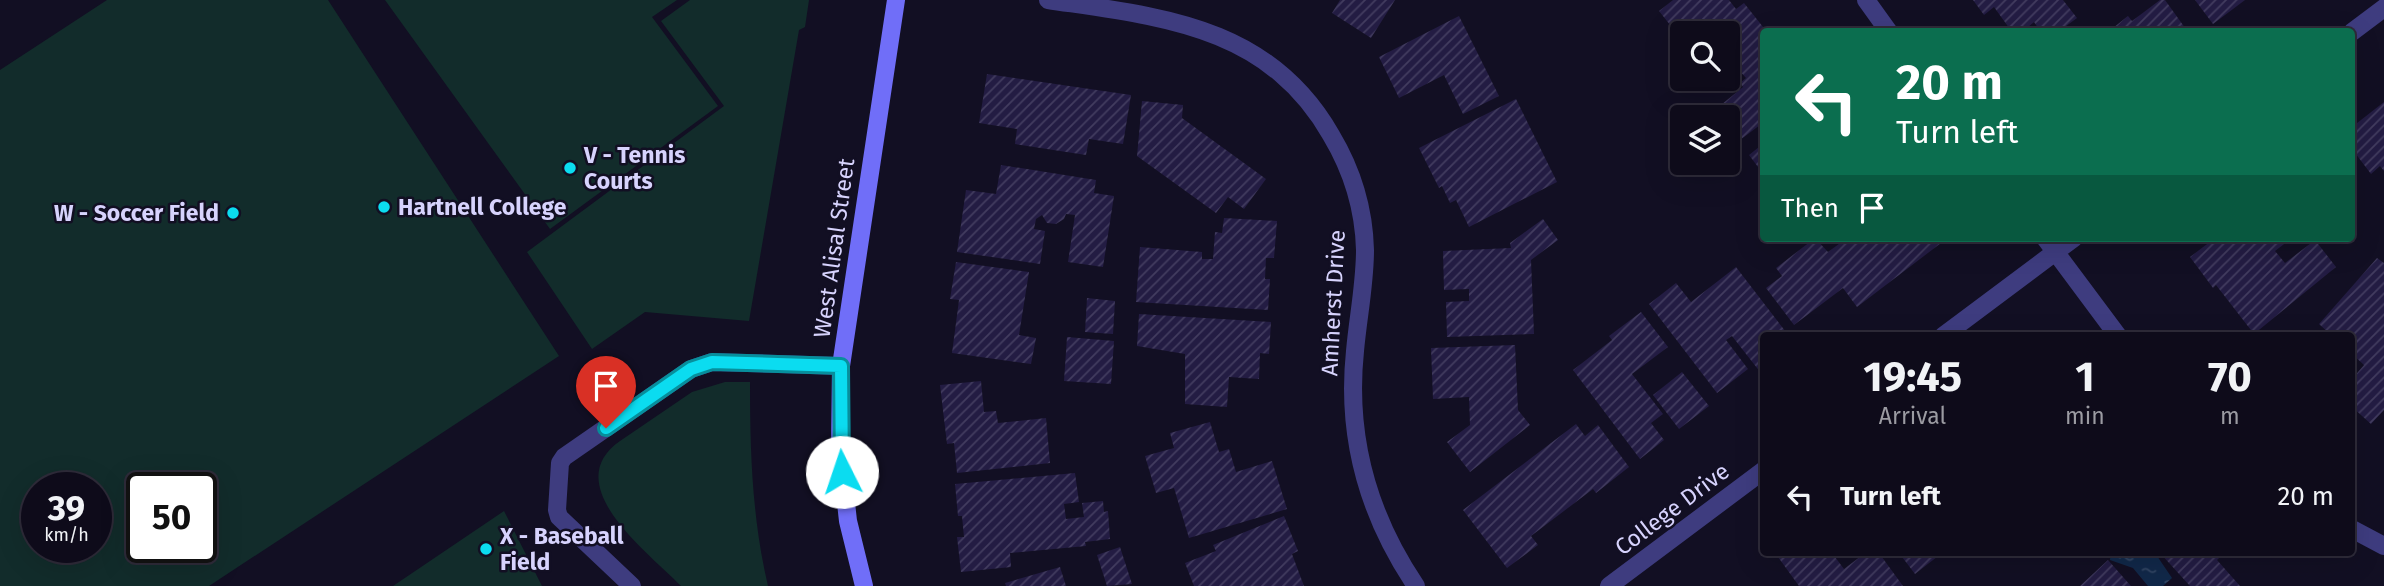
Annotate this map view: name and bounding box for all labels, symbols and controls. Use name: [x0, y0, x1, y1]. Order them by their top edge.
map controls: [1670, 21, 1740, 175]
button: search: [1670, 21, 1740, 91]
text: 20 m: [1896, 53, 2003, 112]
icon: left: [1781, 56, 1872, 147]
button: layers: [1670, 105, 1740, 175]
text: Turn left: [1896, 113, 2018, 151]
place label: V - Tennis Courts: [583, 141, 685, 195]
street label: West Alisal Street: [808, 156, 861, 340]
marker: V - Tennis Courts: [562, 160, 578, 176]
icon: arrive: [1853, 189, 1891, 227]
place label: Hartnell College: [398, 193, 567, 221]
text: Then: [1781, 193, 1839, 224]
place label: W - Soccer Field: [54, 199, 219, 227]
marker: Hartnell College: [376, 199, 392, 215]
marker: W - Soccer Field: [225, 205, 241, 221]
street label: Amherst Drive: [1315, 229, 1351, 377]
text: 19:45: [1863, 352, 1962, 402]
text: 1: [2075, 352, 2095, 402]
text: 70: [2208, 352, 2252, 402]
pin: [576, 356, 636, 428]
icon: arrive: [587, 367, 625, 405]
text: Arrival: [1879, 402, 1946, 430]
text: min: [2065, 402, 2105, 430]
text: m: [2220, 402, 2240, 430]
position arrow: [805, 435, 879, 509]
street label: College Drive: [1609, 457, 1735, 561]
speed limit sign: 50: [126, 472, 217, 563]
icon: left: [1781, 478, 1819, 516]
text: Turn left: [1840, 481, 1941, 512]
text: 20 m: [2277, 481, 2334, 512]
text: 39: [48, 487, 85, 529]
place label: X - Baseball Field: [499, 522, 624, 576]
text: km/h: [44, 524, 89, 546]
marker: X - Baseball Field: [478, 541, 494, 557]

